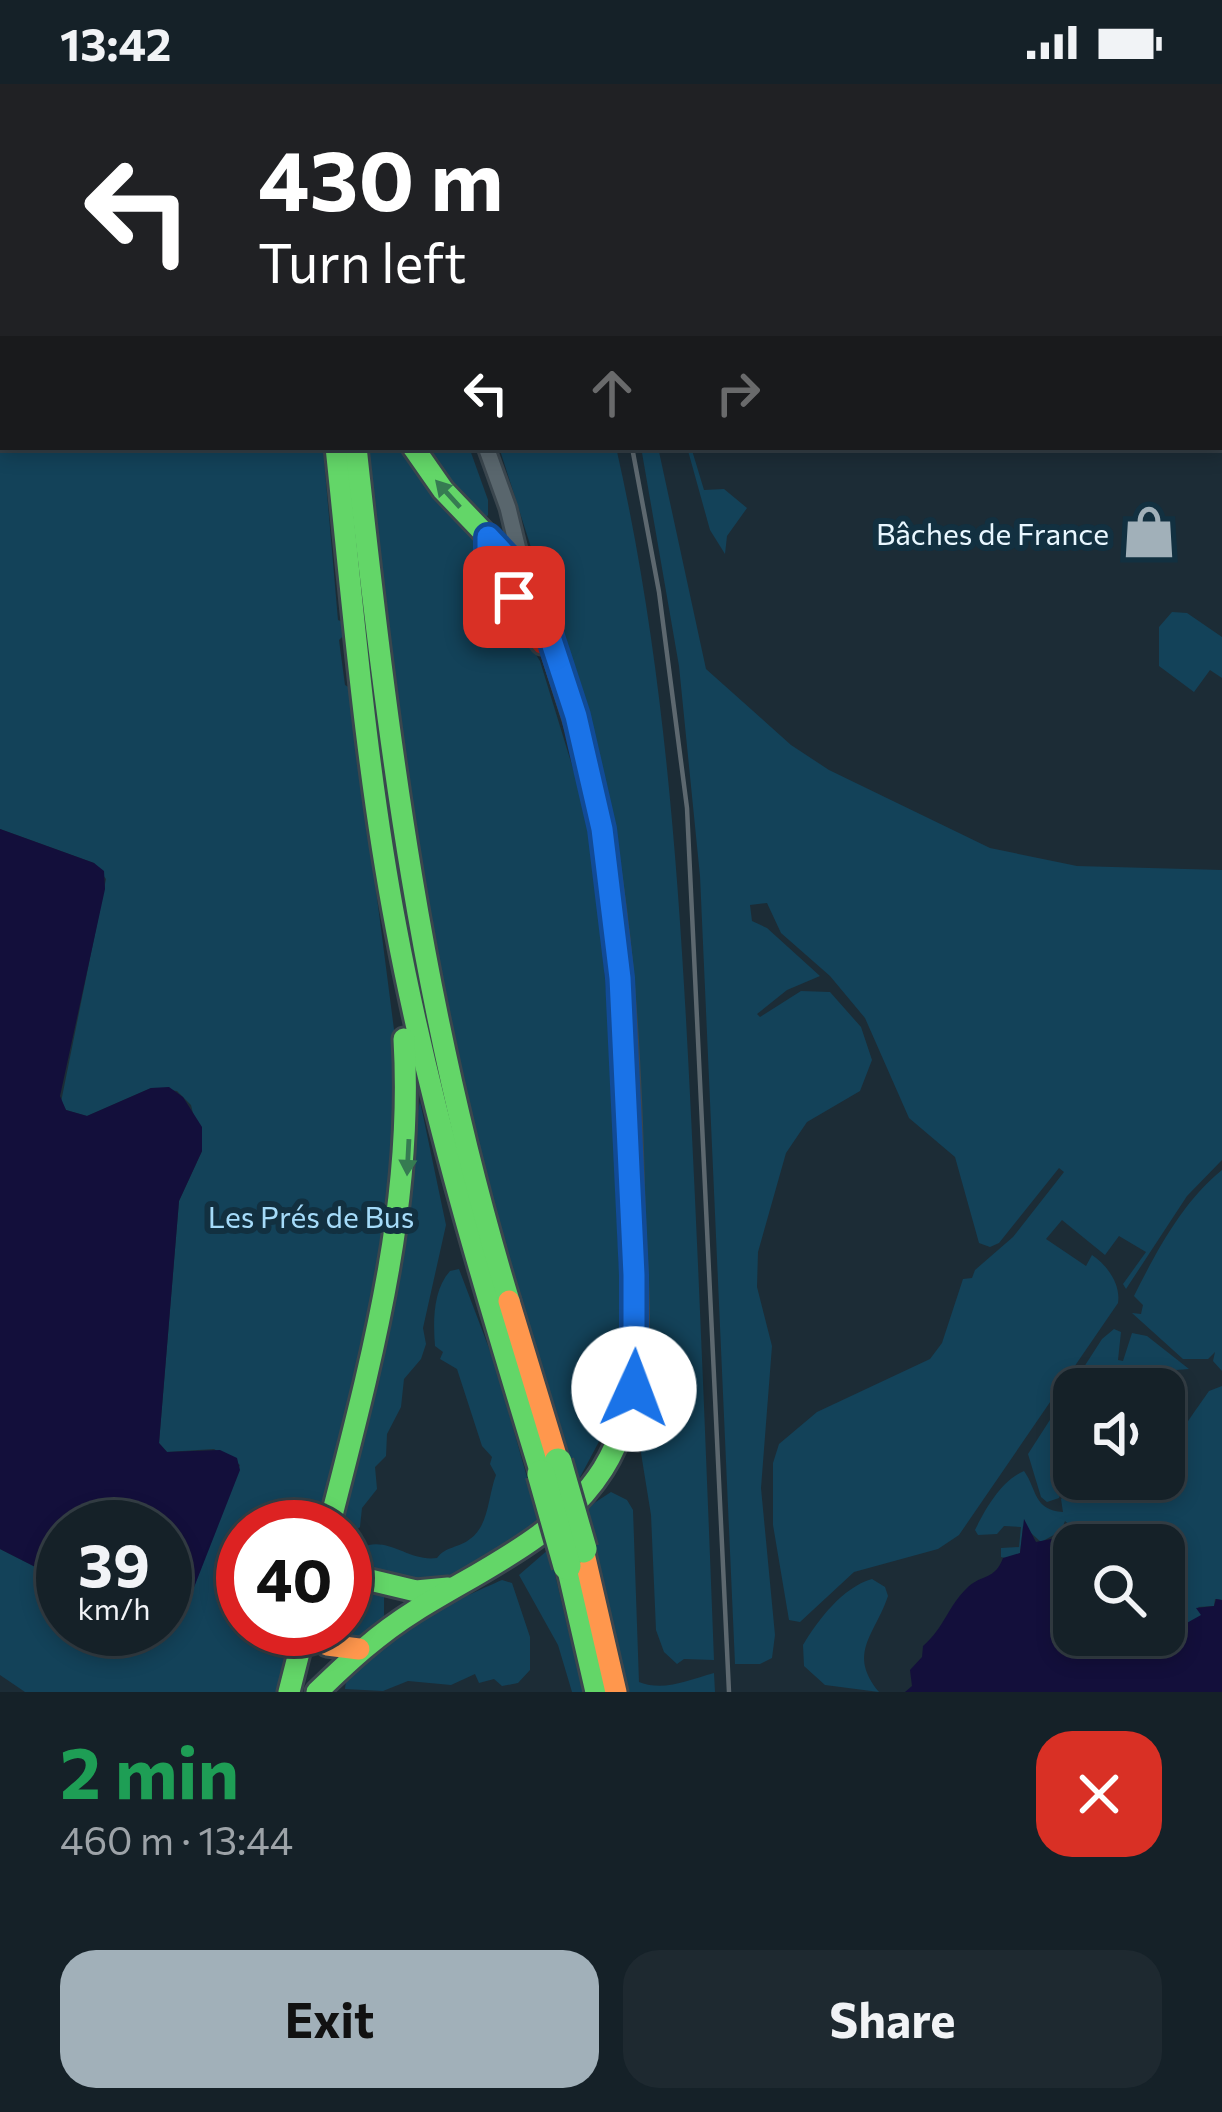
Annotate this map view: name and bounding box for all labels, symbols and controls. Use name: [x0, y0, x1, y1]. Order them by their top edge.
text: 13:42: [60, 15, 171, 70]
text: 430 m: [258, 126, 504, 228]
icon: left: [60, 132, 216, 288]
text: Turn left: [258, 228, 466, 294]
icon: left: [453, 360, 519, 426]
icon: ahead: [579, 360, 645, 426]
icon: right: [705, 360, 771, 426]
one-way arrow: [435, 480, 462, 509]
shop icon: Bâches de France: [1120, 503, 1178, 561]
place label: Bâches de France: [876, 514, 1109, 551]
pin: [463, 546, 565, 648]
icon: arrive: [481, 564, 547, 630]
one-way arrow: [398, 1139, 417, 1177]
park label: Les Prés de Bus: [208, 1197, 414, 1234]
position arrow: [571, 1326, 697, 1452]
map controls: [1053, 1368, 1185, 1656]
button: sound: [1053, 1368, 1185, 1500]
speed limit sign: 40: [216, 1500, 372, 1656]
button: search: [1053, 1524, 1185, 1656]
text: 39: [78, 1526, 150, 1599]
text: km/h: [78, 1589, 150, 1626]
text: 2 min: [60, 1726, 239, 1814]
button: close: [1036, 1731, 1162, 1857]
text: 460 m · 13:44: [60, 1815, 293, 1863]
button: Exit: [60, 1950, 599, 2088]
button: Share: [623, 1950, 1162, 2088]

